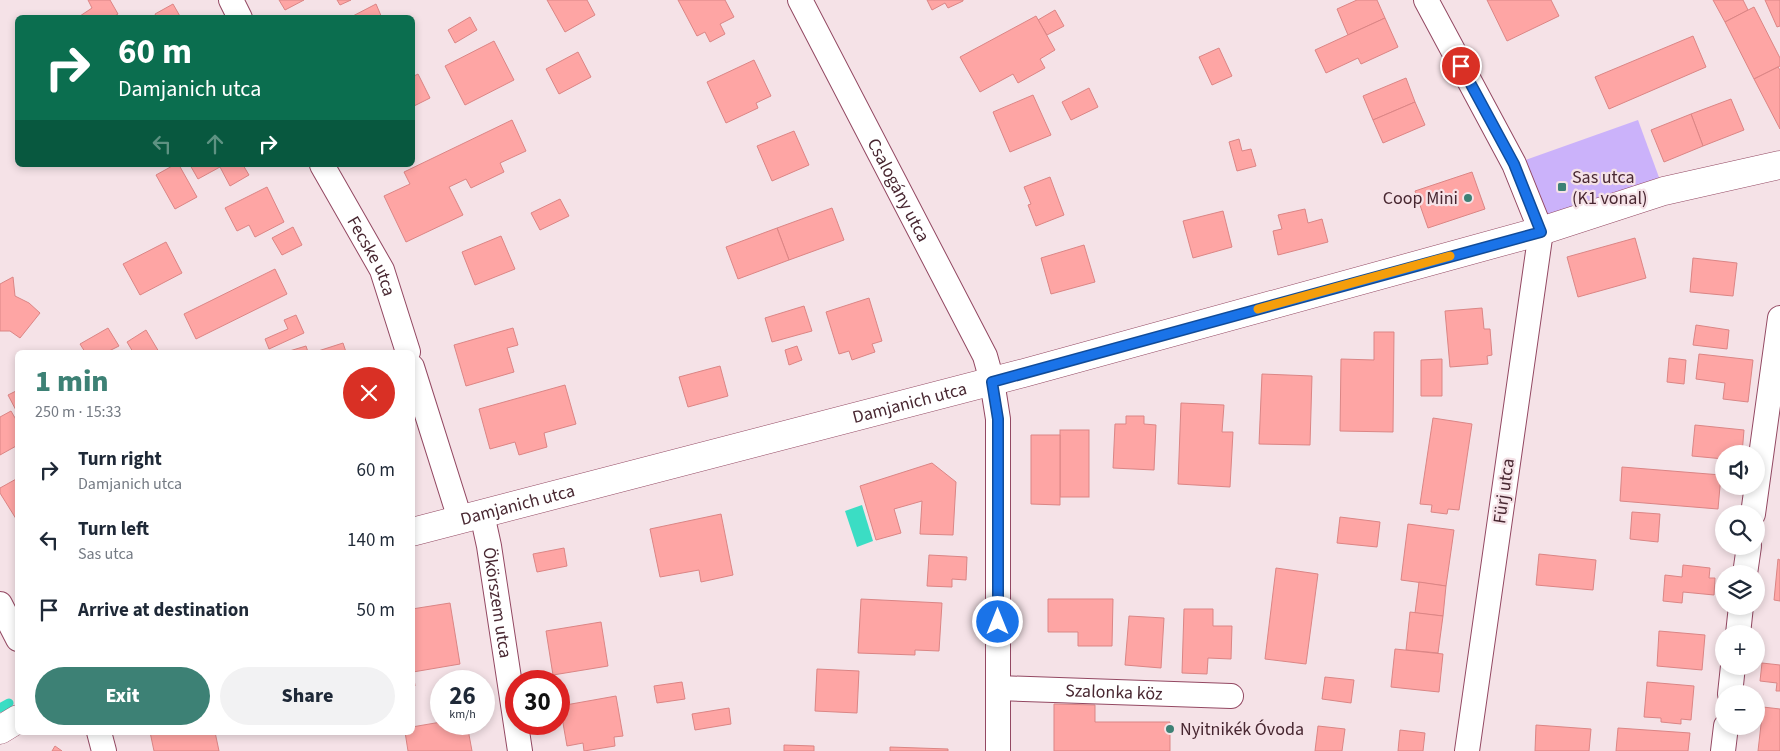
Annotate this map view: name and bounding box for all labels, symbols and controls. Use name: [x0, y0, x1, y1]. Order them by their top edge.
text: 60 m: [118, 27, 192, 77]
icon: right: [35, 35, 100, 100]
pin: [1440, 45, 1482, 87]
icon: arrive: [1447, 52, 1475, 80]
text: Damjanich utca: [118, 73, 261, 105]
icon: left: [148, 130, 176, 158]
icon: ahead: [201, 130, 229, 158]
icon: right: [254, 130, 282, 158]
street label: Csalogány utca: [861, 134, 936, 246]
place label: Sas utca (K1 vonal): [1572, 165, 1647, 211]
marker: Sas utca (K1 vonal): [1556, 181, 1568, 193]
place label: Coop Mini: [1383, 186, 1458, 211]
marker: Coop Mini: [1462, 192, 1474, 204]
street label: Fecske utca: [341, 211, 402, 299]
text: 1 min: [35, 360, 109, 403]
button: close: [343, 367, 395, 419]
street label: Damjanich utca: [850, 376, 969, 430]
text: 250 m · 15:33: [35, 401, 122, 423]
map controls: [1715, 445, 1765, 735]
button: sound: [1715, 445, 1765, 495]
text: Turn right: [78, 446, 162, 473]
icon: right: [35, 456, 63, 484]
text: 60 m: [357, 457, 395, 484]
street label: Fürj utca: [1487, 457, 1521, 525]
text: Damjanich utca: [78, 473, 182, 495]
street label: Damjanich utca: [458, 478, 577, 531]
button: search: [1715, 505, 1765, 555]
text: Turn left: [78, 516, 149, 543]
icon: left: [35, 526, 63, 554]
text: 140 m: [347, 527, 395, 554]
text: Sas utca: [78, 543, 134, 565]
street label: Ökörszem utca: [477, 545, 518, 660]
button: layers: [1715, 565, 1765, 615]
position arrow: [971, 595, 1023, 647]
icon: arrive: [35, 596, 63, 624]
text: Arrive at destination: [78, 597, 249, 624]
text: 50 m: [357, 597, 395, 624]
button: +: [1715, 625, 1765, 675]
button: Exit: [35, 667, 210, 725]
button: Share: [220, 667, 395, 725]
speed limit sign: 30: [505, 670, 570, 735]
text: 26: [449, 678, 476, 714]
street label: Szalonka köz: [1065, 678, 1163, 706]
button: −: [1715, 685, 1765, 735]
text: km/h: [449, 706, 476, 723]
place label: Nyitnikék Óvoda: [1180, 717, 1304, 742]
marker: Nyitnikék Óvoda: [1164, 723, 1176, 735]

